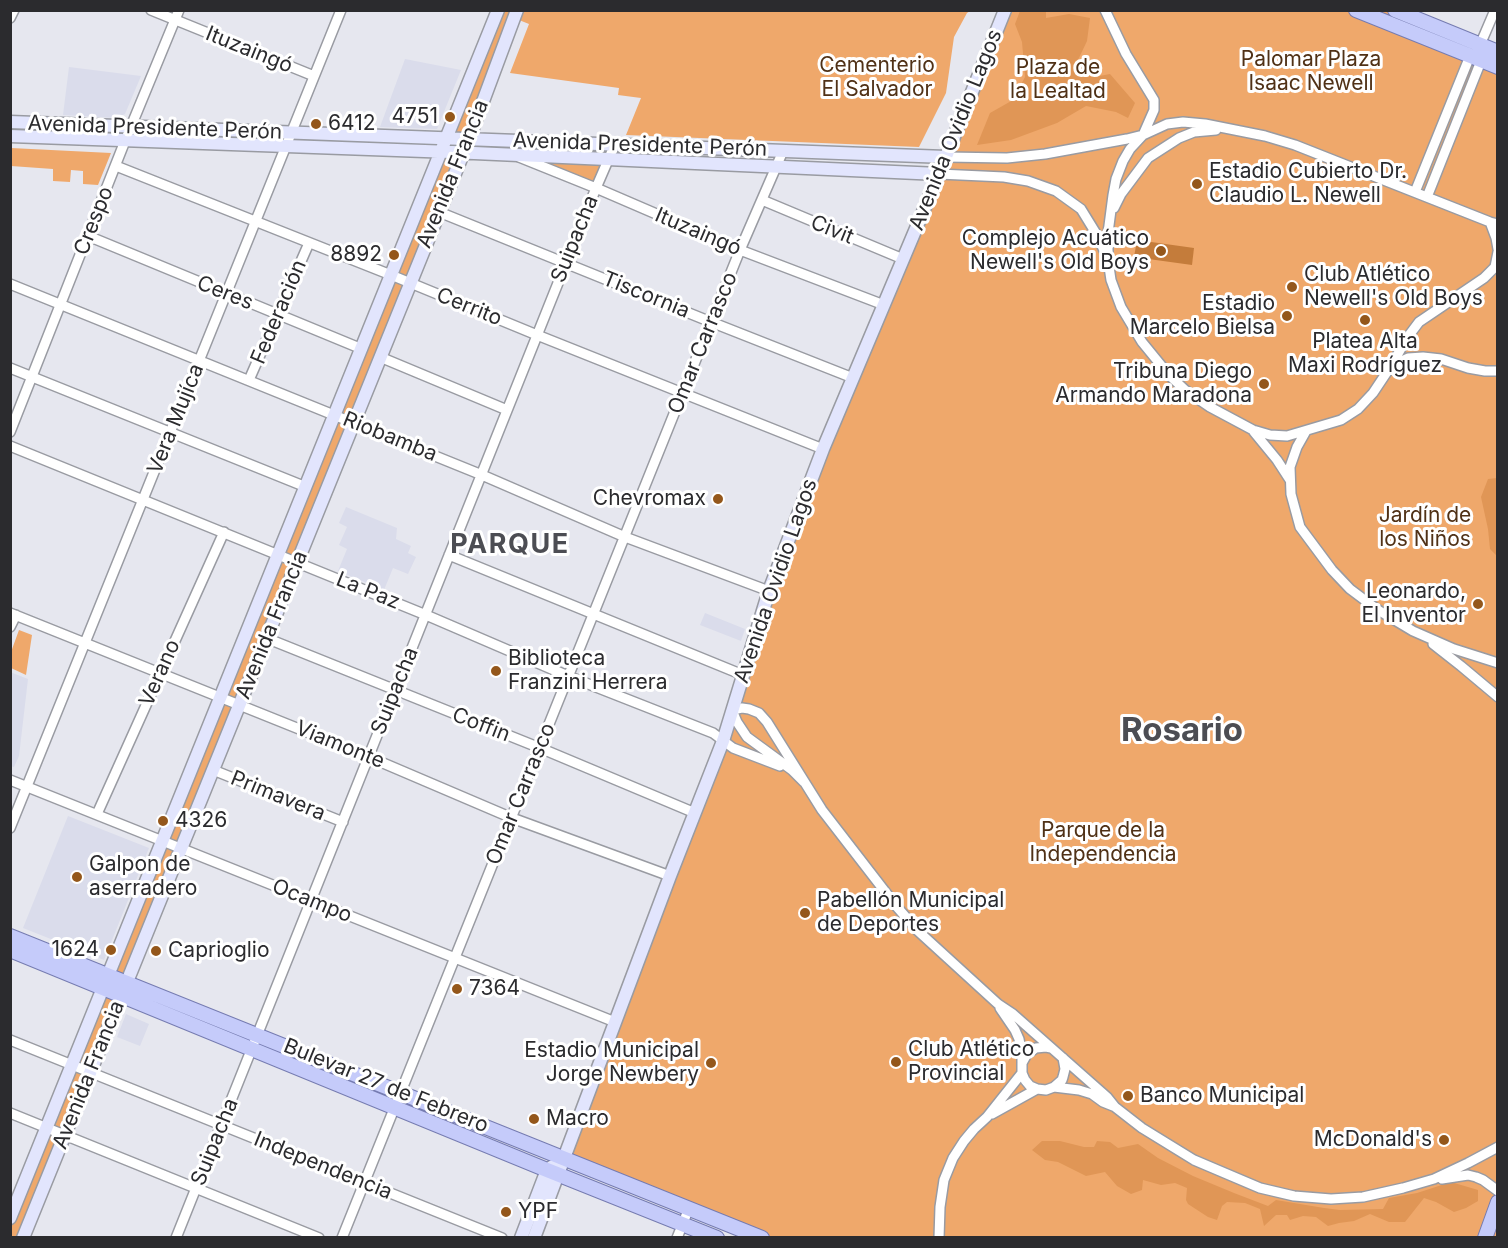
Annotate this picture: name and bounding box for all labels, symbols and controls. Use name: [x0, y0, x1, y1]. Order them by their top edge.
street label: Ituzaingó: [202, 21, 296, 79]
street label: Avenida Ovidio Lagos: [904, 26, 1008, 234]
park label: Palomar Plaza Isaac Newell: [1241, 47, 1381, 97]
park label: Cementerio El Salvador: [819, 53, 935, 103]
park label: Plaza de la Lealtad: [1010, 55, 1106, 105]
street label: Avenida Francia: [412, 96, 494, 252]
place label: 4751: [391, 104, 438, 130]
marker: 4751: [443, 110, 457, 124]
street label: Avenida Presidente Perón: [27, 111, 283, 145]
place label: 6412: [328, 111, 376, 137]
marker: 6412: [309, 117, 323, 131]
street label: Avenida Presidente Perón: [512, 128, 768, 162]
place label: Estadio Cubierto Dr. Claudio L. Newell: [1209, 159, 1407, 209]
marker: Estadio Cubierto Dr. Claudio L. Newell: [1190, 177, 1204, 191]
street label: Crespo: [69, 183, 119, 259]
street label: Suipacha: [546, 192, 604, 286]
street label: Ituzaingó: [651, 203, 745, 261]
street label: Civit: [807, 210, 857, 250]
place label: Complejo Acuático Newell's Old Boys: [962, 226, 1149, 276]
place label: 8892: [330, 242, 382, 268]
marker: Complejo Acuático Newell's Old Boys: [1154, 244, 1168, 258]
marker: 8892: [387, 248, 401, 262]
street label: Federación: [246, 256, 312, 368]
place label: Club Atlético Newell's Old Boys: [1304, 262, 1483, 312]
street label: Tiscornia: [599, 266, 693, 324]
street label: Omar Carrasco: [663, 268, 743, 418]
street label: Ceres: [193, 270, 257, 316]
marker: Club Atlético Newell's Old Boys: [1285, 280, 1299, 294]
street label: Cerrito: [433, 283, 505, 331]
place label: Estadio Marcelo Bielsa: [1130, 291, 1275, 341]
marker: Estadio Marcelo Bielsa: [1280, 309, 1294, 323]
marker: Platea Alta Maxi Rodríguez: [1358, 313, 1372, 327]
place label: Platea Alta Maxi Rodríguez: [1288, 329, 1442, 379]
place label: Tribuna Diego Armando Maradona: [1055, 359, 1252, 409]
street label: Vera Mujíca: [142, 360, 210, 478]
marker: Tribuna Diego Armando Maradona: [1257, 377, 1271, 391]
street label: Riobamba: [339, 407, 441, 467]
street label: Avenida Ovidio Lagos: [729, 476, 823, 686]
place label: Chevromax: [593, 486, 706, 512]
marker: Chevromax: [711, 492, 725, 506]
park label: Jardín de los Niños: [1379, 503, 1471, 553]
district label: PARQUE: [450, 529, 570, 561]
street label: Avenida Francia: [231, 547, 313, 703]
street label: La Paz: [333, 567, 403, 615]
place label: Leonardo, El Inventor: [1361, 579, 1466, 629]
marker: Leonardo, El Inventor: [1471, 597, 1485, 611]
street label: Verano: [134, 636, 186, 710]
street label: Suipacha: [366, 644, 424, 738]
place label: Biblioteca Franzini Herrera: [508, 646, 668, 696]
marker: Biblioteca Franzini Herrera: [489, 664, 503, 678]
street label: Coffin: [448, 702, 514, 748]
district label: Rosario: [1121, 711, 1243, 751]
street label: Viamonte: [292, 716, 388, 774]
street label: Omar Carrasco: [481, 719, 561, 869]
street label: Primavera: [227, 766, 329, 826]
place label: 4326: [175, 808, 227, 834]
marker: 4326: [156, 814, 170, 828]
park label: Parque de la Independencia: [1029, 818, 1177, 868]
place label: Galpon de aserradero: [89, 852, 197, 902]
marker: Galpon de aserradero: [70, 870, 84, 884]
street label: Ocampo: [268, 874, 356, 928]
place label: Pabellón Municipal de Deportes: [817, 888, 1004, 938]
marker: Pabellón Municipal de Deportes: [798, 906, 812, 920]
place label: 1624: [51, 937, 99, 963]
place label: Caprioglio: [168, 938, 270, 964]
marker: 1624: [104, 943, 118, 957]
marker: Caprioglio: [149, 944, 163, 958]
place label: 7364: [469, 976, 520, 1002]
marker: 7364: [450, 982, 464, 996]
street label: Avenida Francia: [48, 997, 130, 1153]
street label: Bulevar 27 de Febrero: [280, 1033, 492, 1139]
place label: Club Atlético Provincial: [908, 1037, 1034, 1087]
place label: Estadio Municipal Jorge Newbery: [524, 1038, 699, 1088]
marker: Club Atlético Provincial: [889, 1055, 903, 1069]
marker: Estadio Municipal Jorge Newbery: [704, 1056, 718, 1070]
place label: Banco Municipal: [1140, 1083, 1304, 1109]
marker: Banco Municipal: [1121, 1089, 1135, 1103]
street label: Suipacha: [186, 1095, 244, 1189]
place label: Macro: [546, 1106, 609, 1132]
marker: Macro: [527, 1112, 541, 1126]
street label: Independencia: [250, 1127, 396, 1205]
place label: McDonald's: [1314, 1127, 1432, 1153]
marker: McDonald's: [1437, 1133, 1451, 1147]
place label: YPF: [518, 1199, 558, 1225]
marker: YPF: [499, 1205, 513, 1219]

